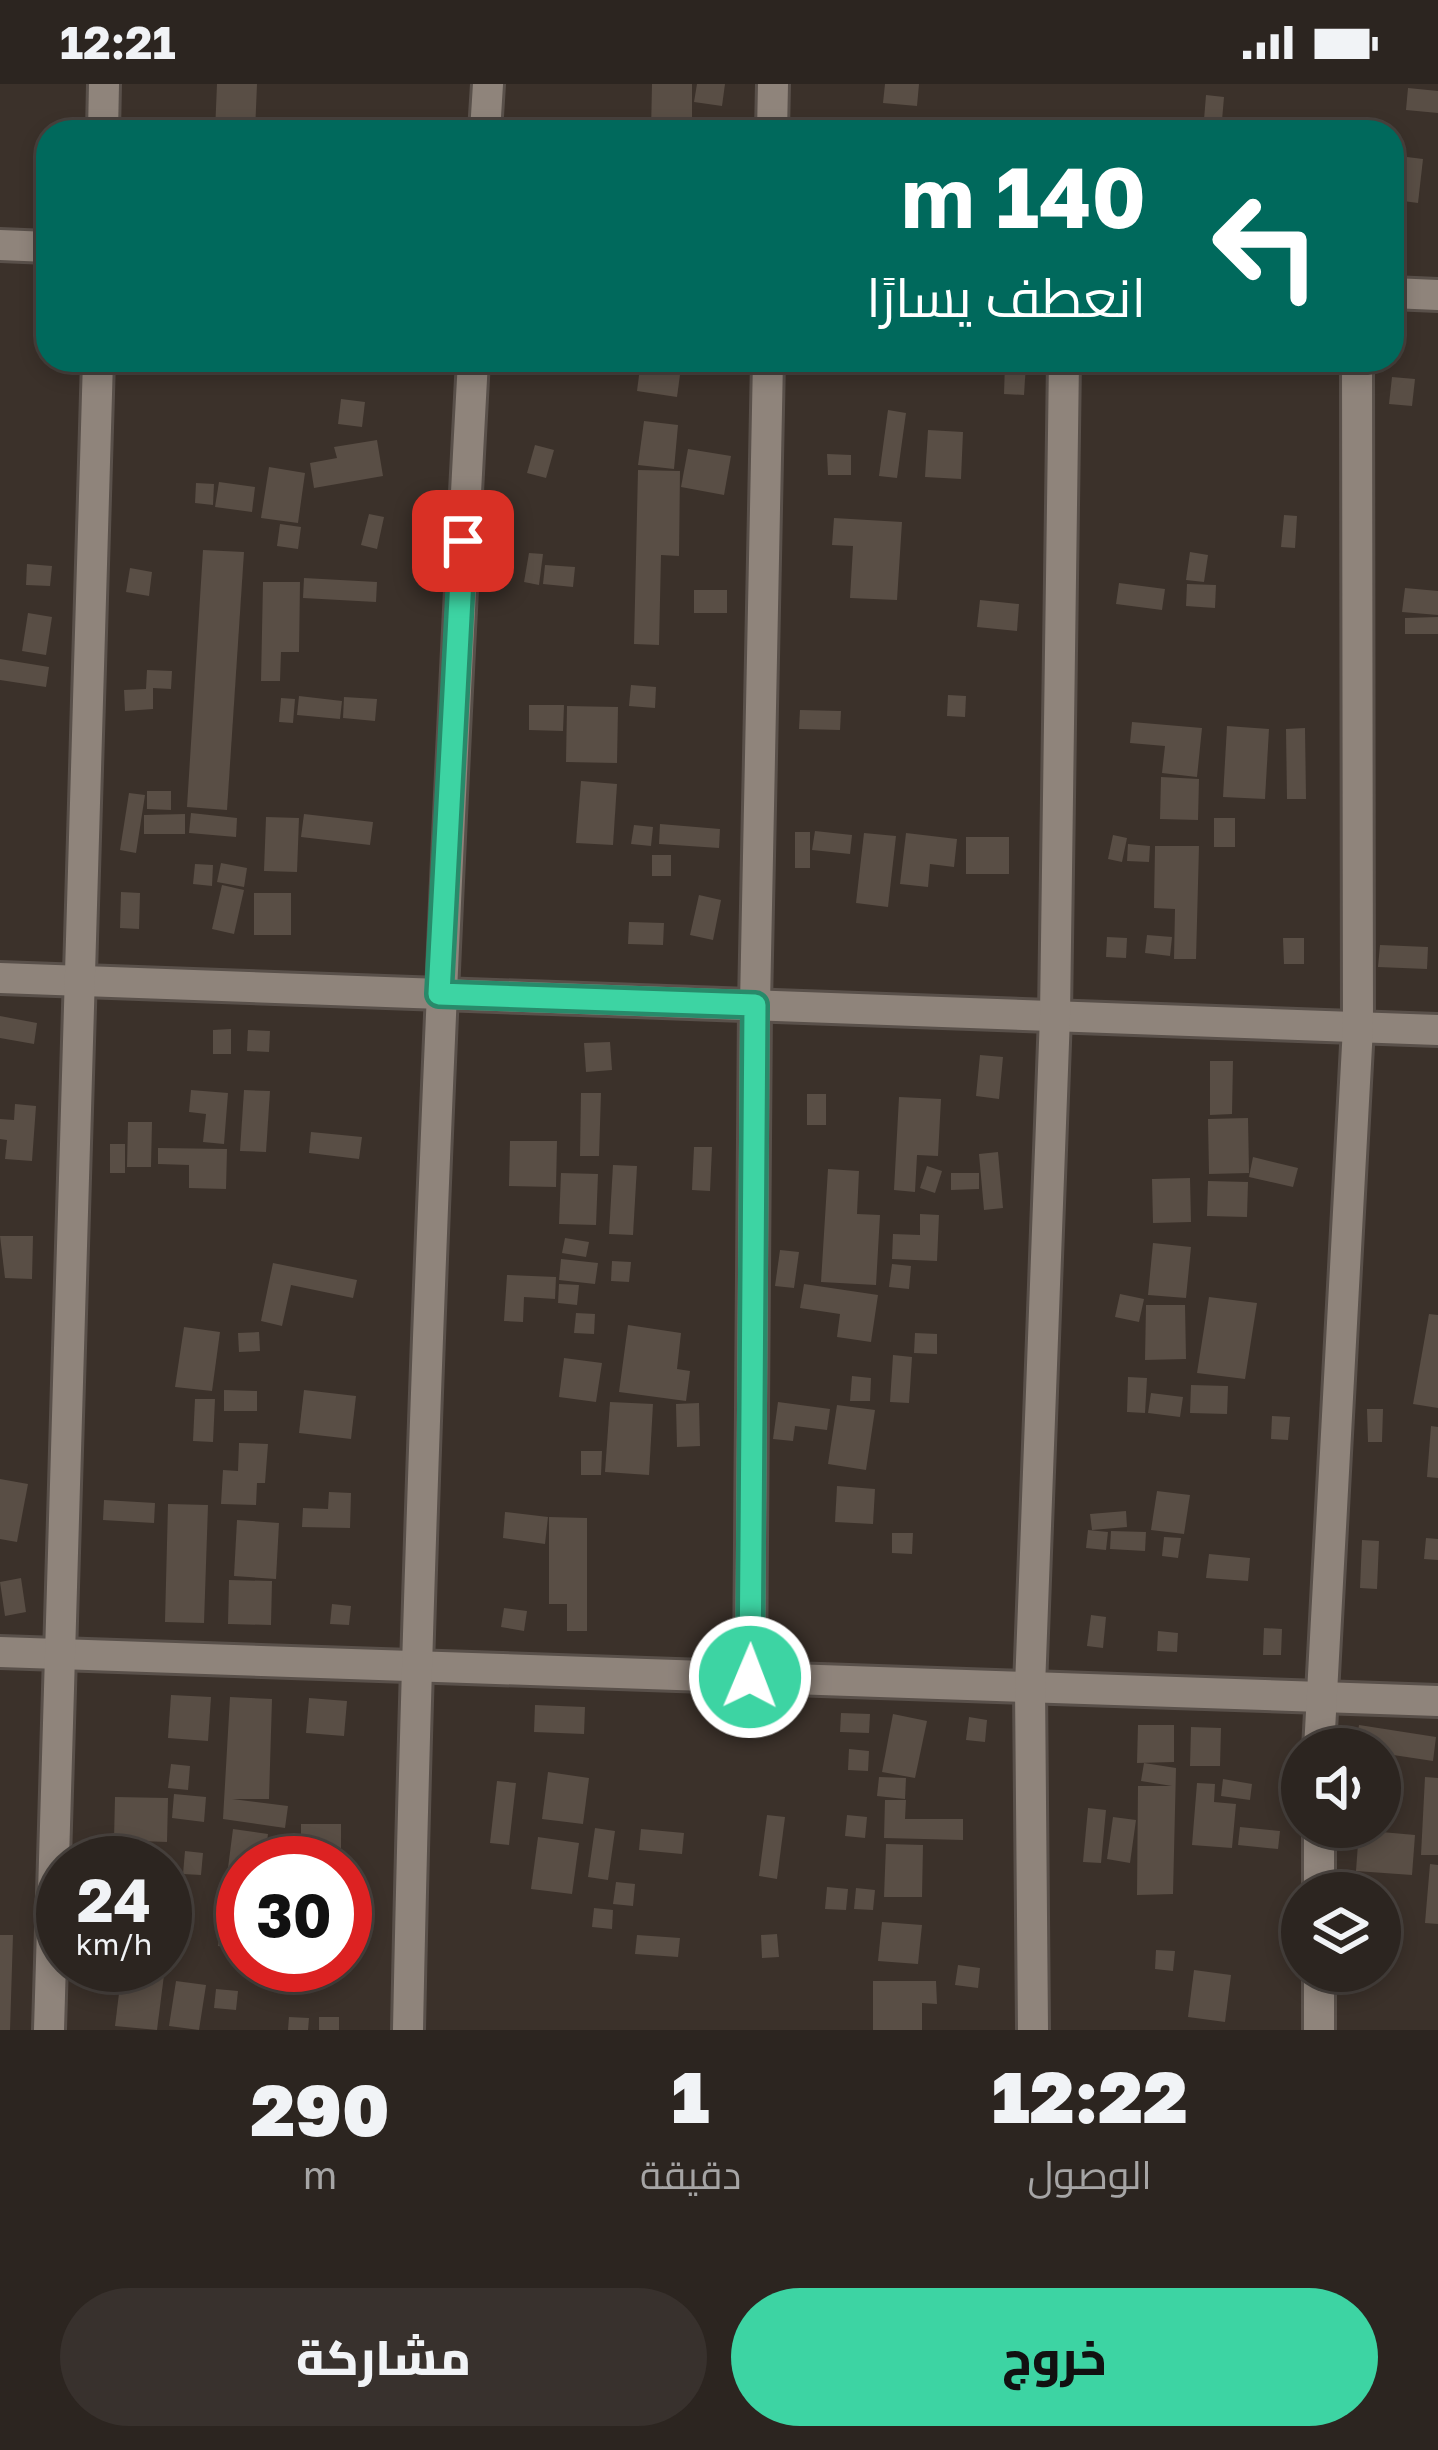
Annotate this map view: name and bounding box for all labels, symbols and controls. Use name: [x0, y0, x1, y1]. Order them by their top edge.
text: 12:21: [60, 15, 176, 69]
text: 140 m: [901, 146, 1146, 246]
icon: left: [1188, 168, 1344, 324]
text: انعطف يسارًا: [866, 264, 1146, 329]
pin: [412, 490, 514, 592]
icon: arrive: [430, 508, 496, 574]
position arrow: [687, 1614, 813, 1740]
map controls: [1281, 1728, 1401, 1992]
button: sound: [1281, 1728, 1401, 1848]
speed limit sign: 30: [216, 1836, 372, 1992]
text: 24: [77, 1863, 151, 1935]
button: layers: [1281, 1872, 1401, 1992]
text: km/h: [76, 1926, 152, 1962]
text: 1: [672, 2052, 710, 2139]
text: 12:22: [992, 2052, 1188, 2139]
text: 290: [250, 2065, 389, 2152]
text: m: [303, 2151, 337, 2198]
text: دقيقة: [640, 2151, 741, 2198]
text: الوصول: [1028, 2151, 1152, 2198]
button: مشاركة: [60, 2288, 707, 2426]
button: خروج: [731, 2288, 1378, 2426]

